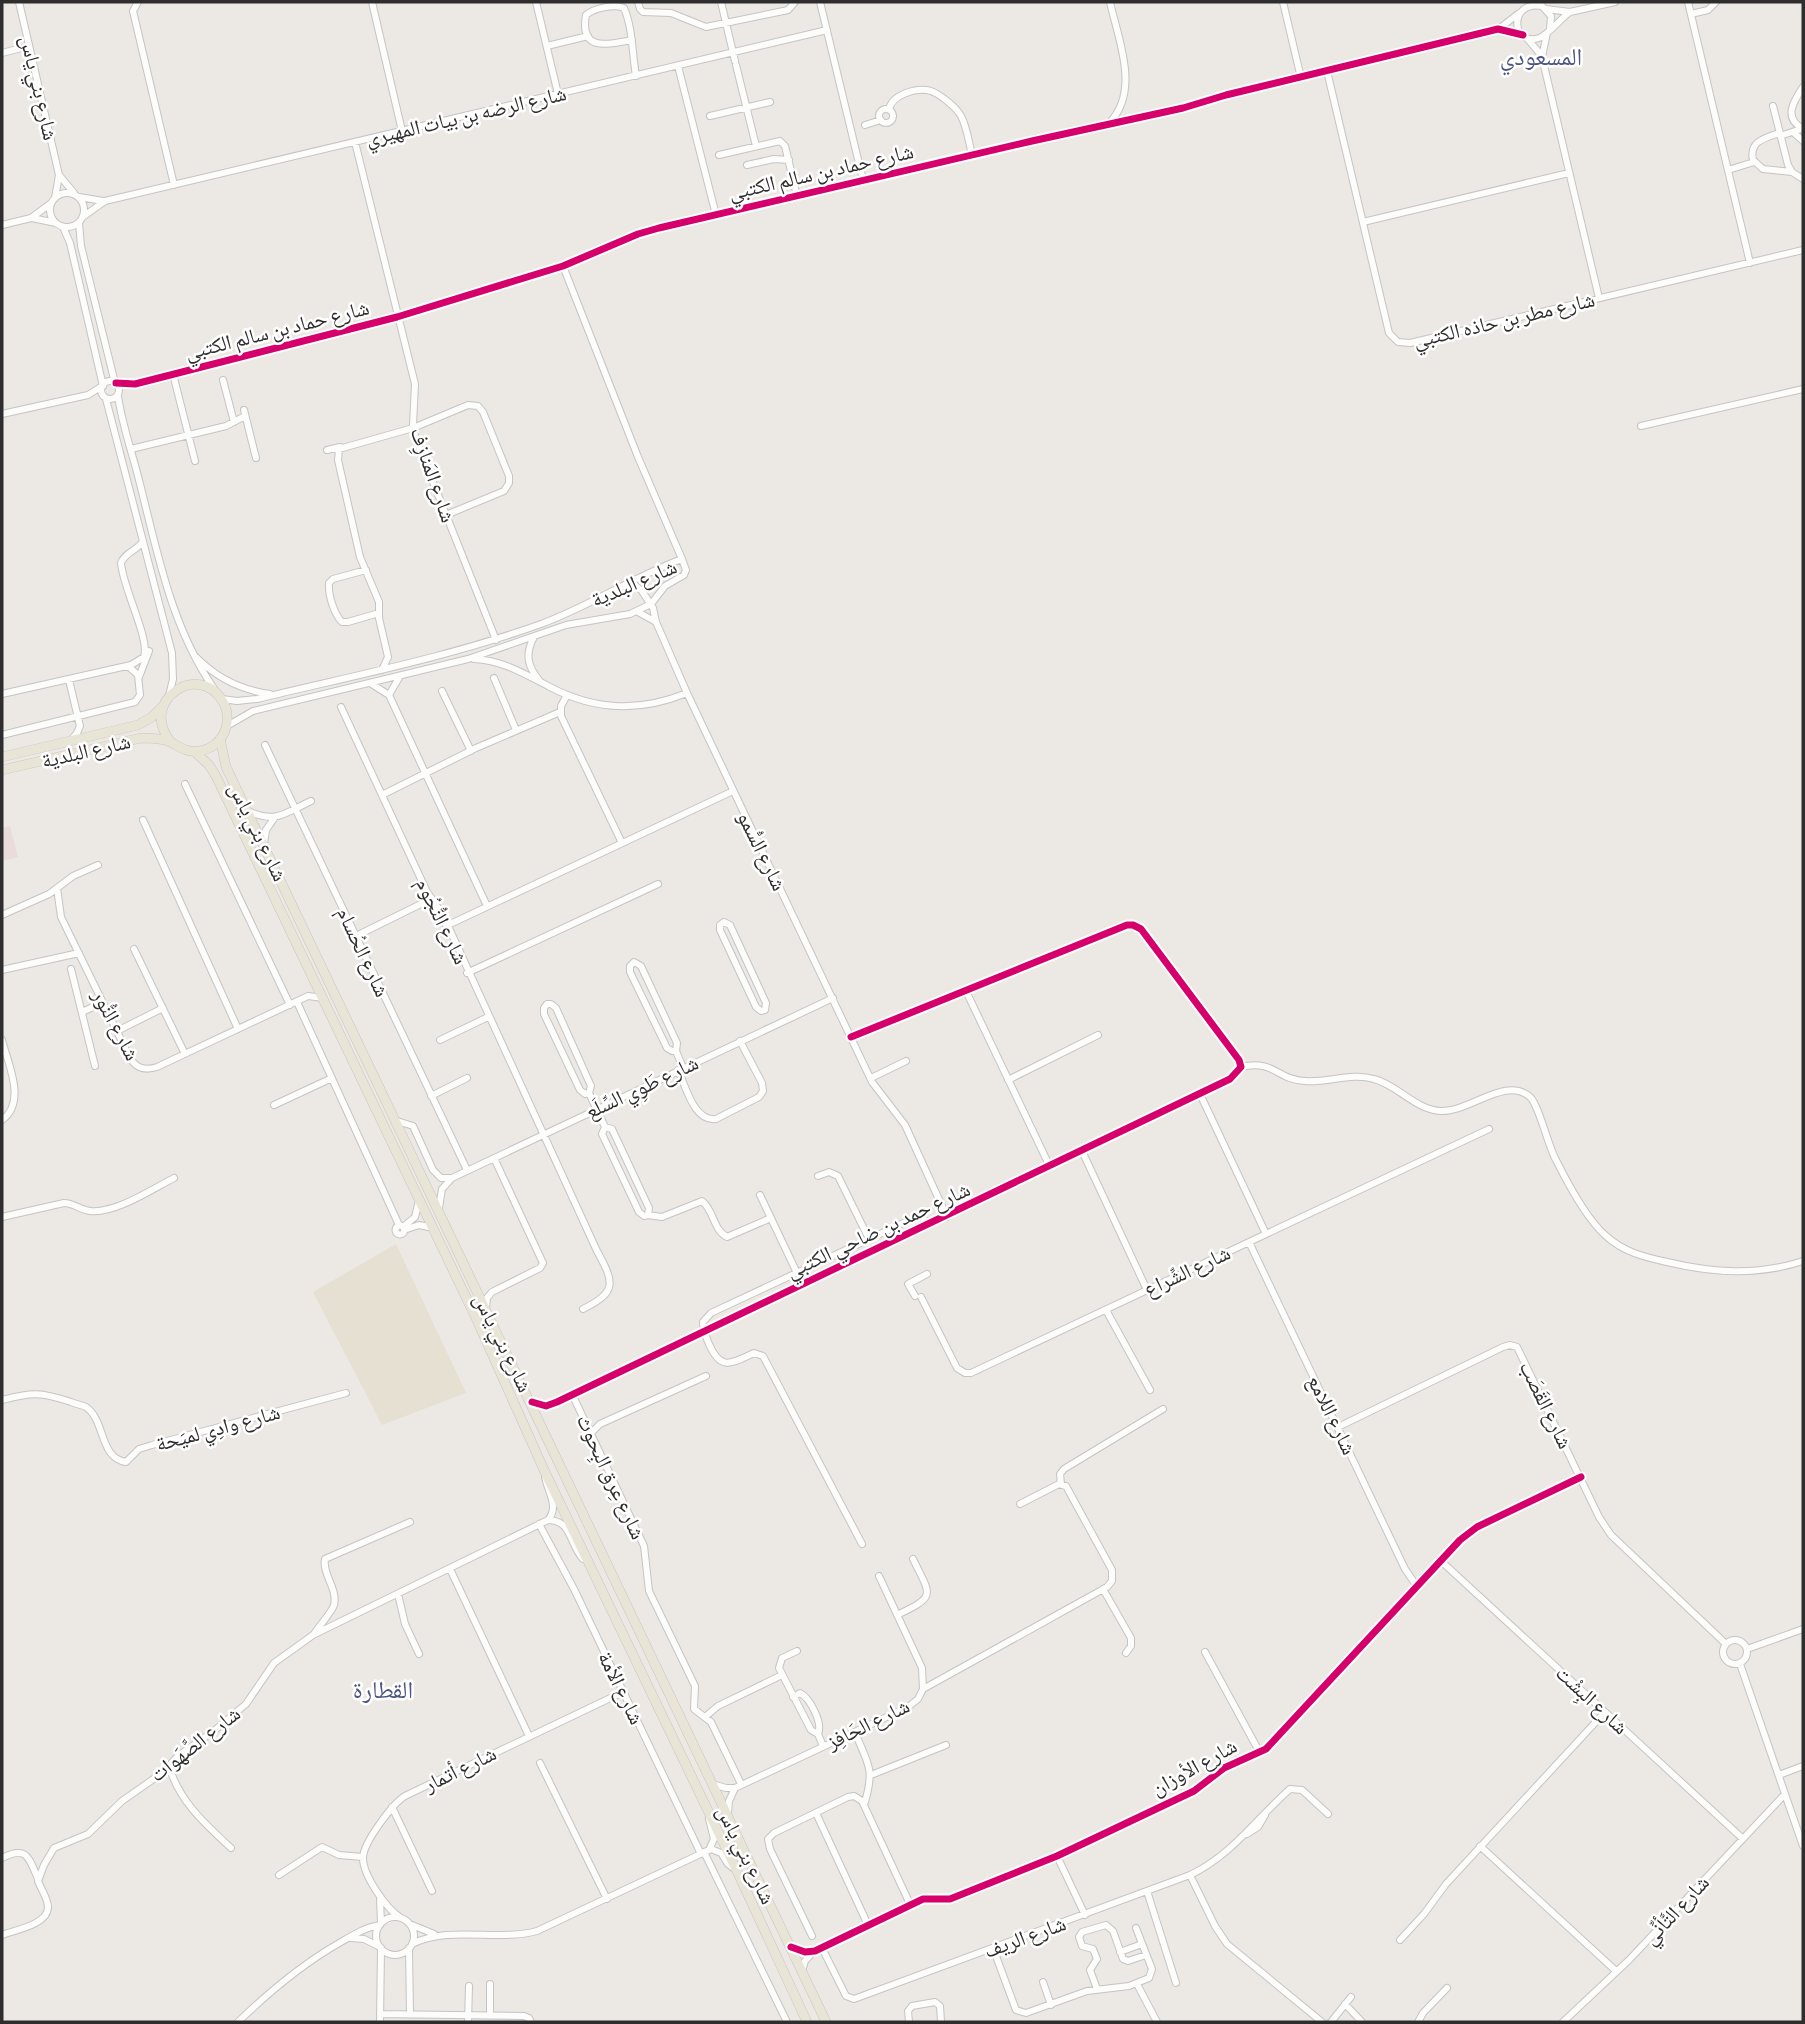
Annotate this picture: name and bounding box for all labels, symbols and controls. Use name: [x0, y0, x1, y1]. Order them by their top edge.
street label: شارع بني ياس: [11, 33, 63, 144]
district label: المسعودي: [1500, 43, 1582, 76]
street label: شارع الرضه بن بيات المهيري: [363, 81, 570, 155]
street label: شارع حماد بن سالم الكتبي: [726, 139, 917, 209]
street label: شارع مطر بن حاذه الكتبي: [1411, 287, 1598, 357]
street label: شارع حماد بن سالم الكتبي: [182, 295, 373, 369]
street label: شارع المَنازِف: [402, 424, 460, 527]
street label: شارع البلدية: [588, 554, 681, 613]
street label: شارع البلدية: [39, 729, 133, 774]
street label: شارع بني ياس: [220, 779, 292, 887]
street label: شارع السُّمو: [732, 807, 791, 895]
street label: شارع النُّجُوم: [409, 874, 473, 969]
street label: شارع الحُسام: [330, 903, 394, 1002]
street label: شارع النُّور: [86, 985, 145, 1065]
street label: شارع طَوِي السِّلَع: [582, 1050, 704, 1128]
street label: شارع حمد بن ضاحي الكتبي: [782, 1177, 976, 1287]
street label: شارع الشِّراع: [1140, 1241, 1235, 1302]
street label: شارع بني ياس: [465, 1290, 537, 1398]
street label: شارع القَصَب: [1514, 1357, 1577, 1453]
street label: شارع اللامع: [1302, 1371, 1361, 1459]
street label: شارع وادِي لميَحة: [153, 1400, 284, 1460]
street label: شارع عِرق البِحوث: [569, 1411, 650, 1545]
street label: شارع الأمة: [592, 1648, 649, 1729]
street label: شارع البِشْت: [1549, 1661, 1633, 1742]
district label: القطارة: [353, 1676, 413, 1705]
street label: شارع الحَافِز: [822, 1694, 914, 1756]
street label: شارع الصَّهَوات: [145, 1701, 246, 1788]
street label: شارع الأوزان: [1147, 1734, 1242, 1801]
street label: شارع أتمار: [419, 1741, 501, 1798]
street label: شارع بني ياس: [708, 1802, 780, 1910]
street label: شارع التَّأنِّي: [1637, 1870, 1717, 1953]
street label: شارع الريف: [981, 1911, 1070, 1964]

